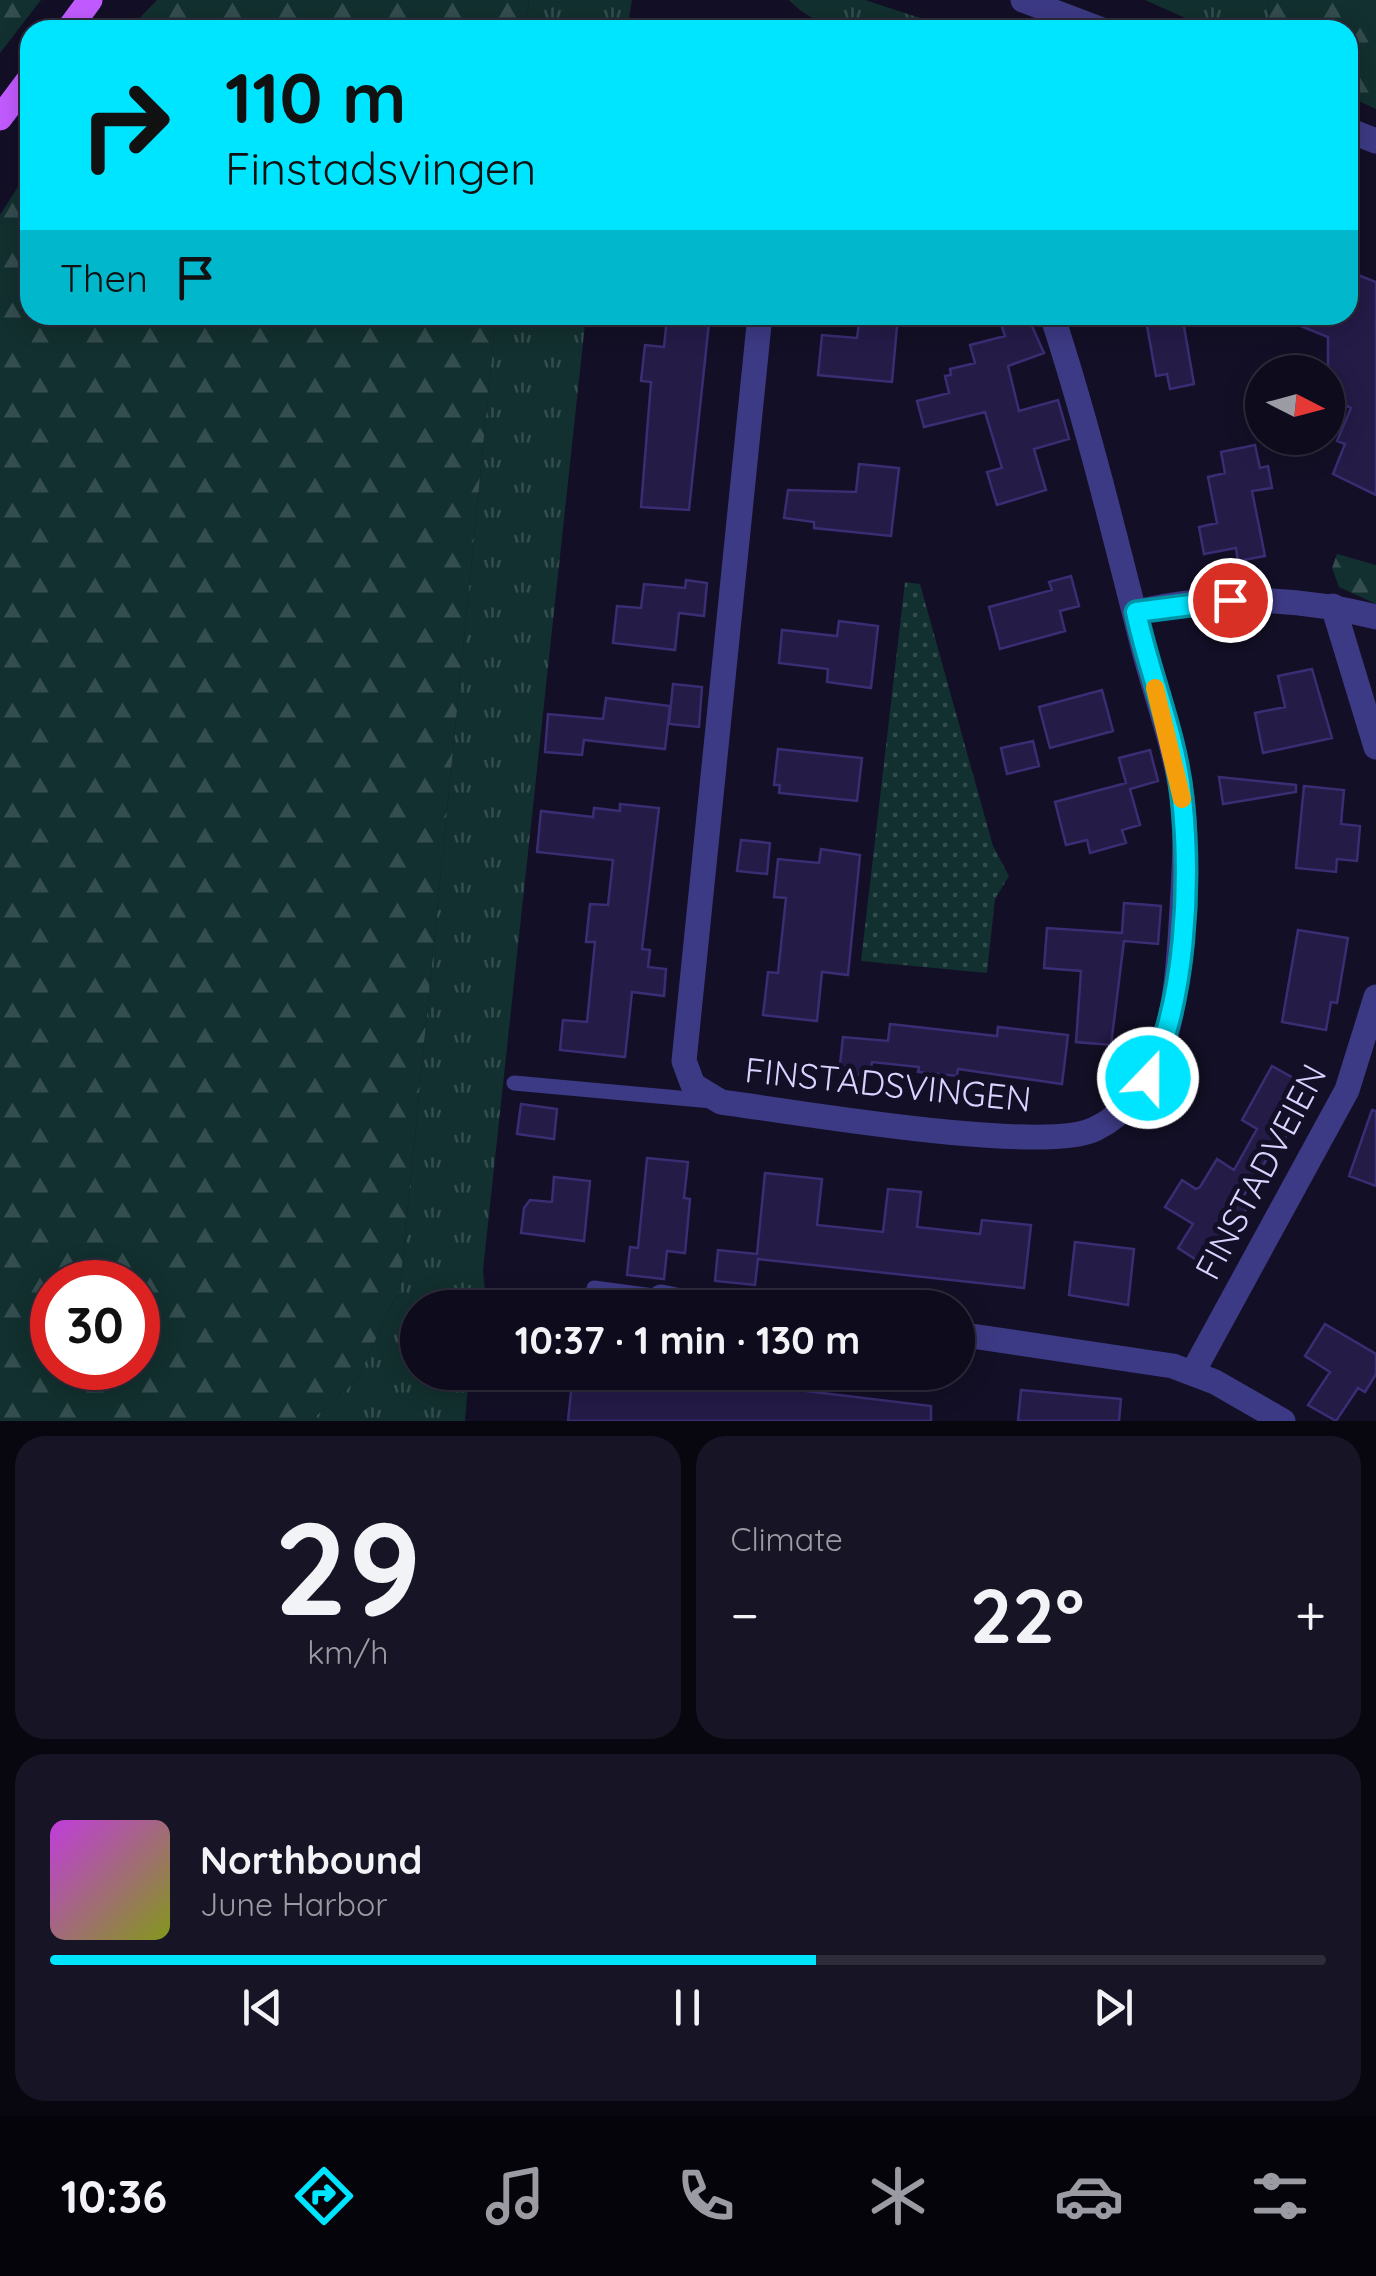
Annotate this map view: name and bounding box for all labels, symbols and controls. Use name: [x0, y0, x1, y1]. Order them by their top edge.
text: 110 m: [225, 53, 407, 141]
icon: right: [60, 60, 190, 190]
text: Finstadsvingen: [225, 140, 536, 196]
icon: arrive: [168, 250, 223, 305]
text: Then: [60, 254, 148, 302]
north arrow: [1245, 355, 1345, 455]
map controls: [1245, 355, 1345, 455]
pin: [1188, 558, 1273, 643]
icon: arrive: [1203, 573, 1258, 628]
position arrow: [1096, 1026, 1200, 1130]
street label: FINSTADSVINGEN: [743, 1047, 1034, 1121]
street label: FINSTADVEIEN: [1185, 1056, 1335, 1287]
speed limit sign: 30: [30, 1260, 160, 1390]
text: 10:37 · 1 min · 130 m: [515, 1316, 860, 1364]
text: 29: [274, 1485, 422, 1648]
text: Climate: [731, 1519, 843, 1559]
text: 22°: [970, 1568, 1084, 1662]
text: −: [731, 1580, 759, 1649]
text: +: [1295, 1580, 1326, 1649]
text: km/h: [307, 1632, 388, 1672]
text: Northbound: [200, 1836, 422, 1884]
text: June Harbor: [200, 1884, 388, 1924]
icon: previous: [235, 1980, 290, 2035]
icon: pause: [660, 1980, 715, 2035]
icon: next: [1086, 1980, 1141, 2035]
icon: directions: [289, 2161, 359, 2231]
icon: music: [480, 2161, 550, 2231]
icon: phone: [671, 2161, 741, 2231]
icon: climate: [863, 2161, 933, 2231]
icon: car: [1054, 2161, 1124, 2231]
icon: filters: [1245, 2161, 1315, 2231]
text: 10:36: [61, 2168, 167, 2224]

